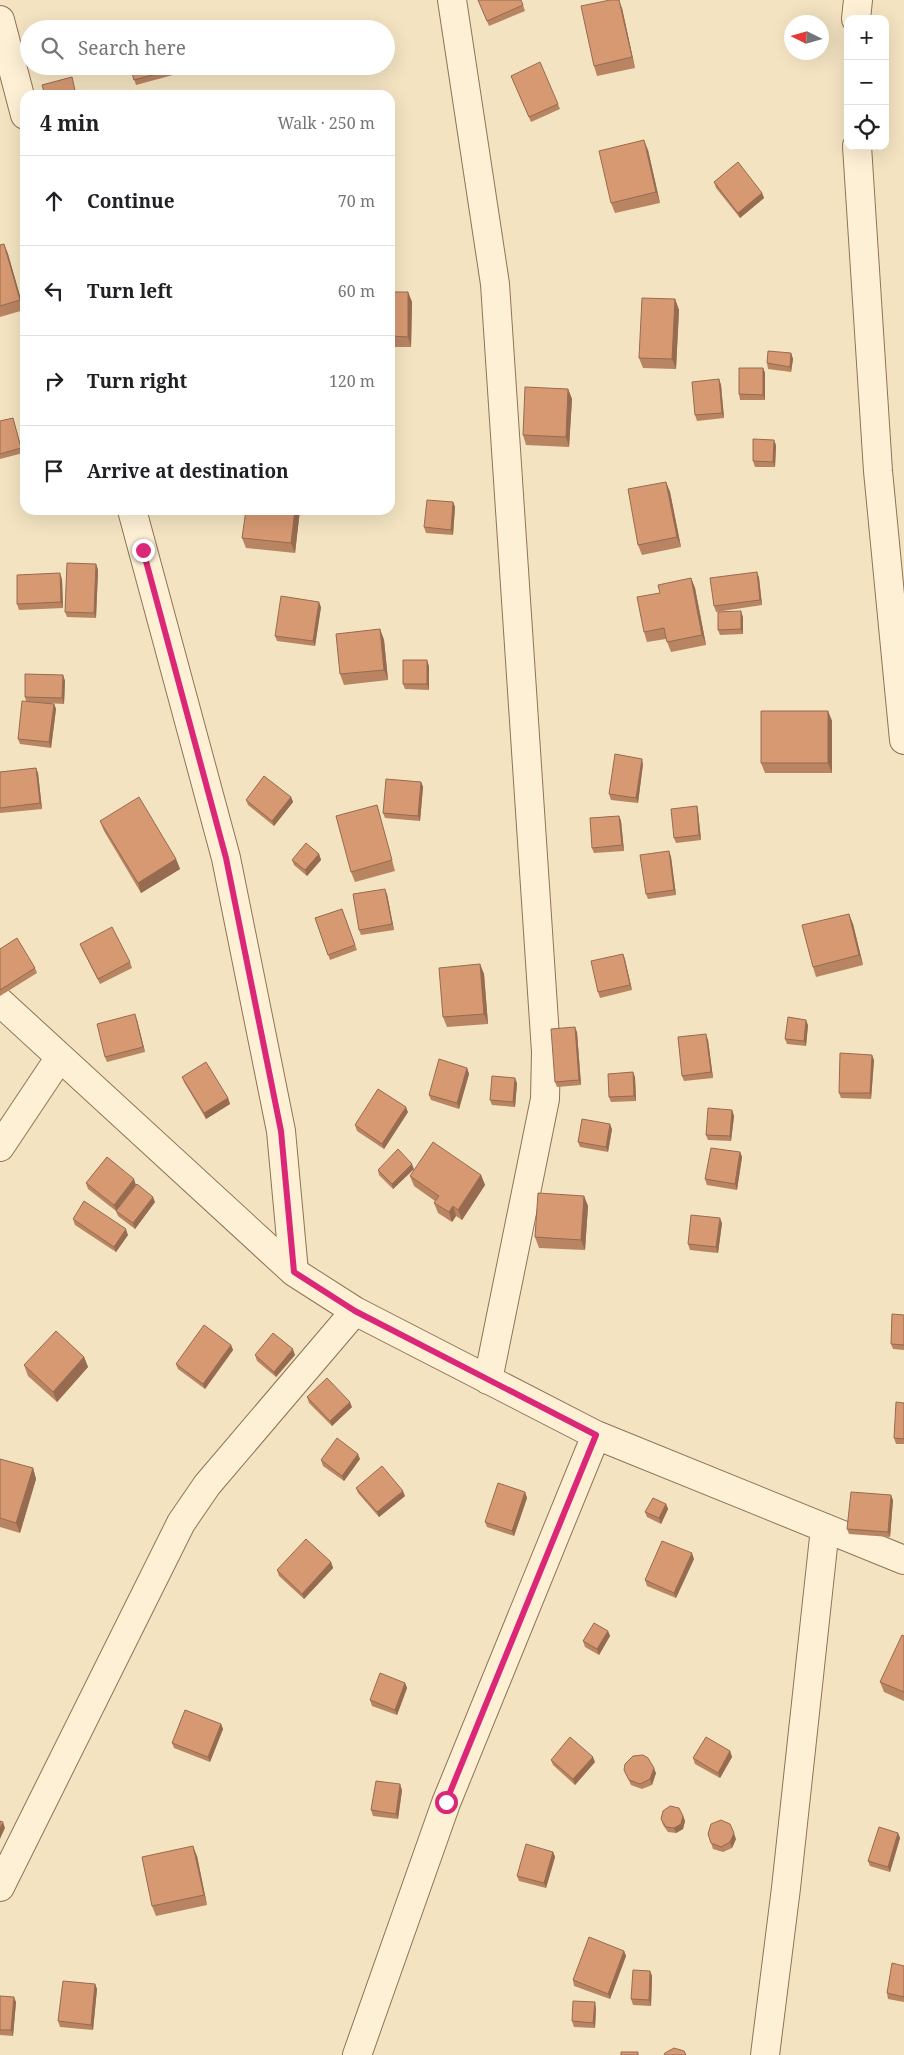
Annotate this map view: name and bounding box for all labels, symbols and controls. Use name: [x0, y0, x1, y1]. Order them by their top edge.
north arrow: [784, 15, 829, 60]
map controls: [844, 15, 889, 150]
button: +: [844, 15, 889, 60]
search box: [20, 20, 395, 75]
icon: search: [38, 34, 66, 62]
text: Search here: [78, 35, 186, 61]
button: −: [844, 60, 889, 105]
button: locate: [844, 105, 889, 150]
text: 4 min: [40, 109, 99, 137]
text: Walk · 250 m: [278, 112, 375, 134]
icon: ahead: [40, 187, 68, 215]
text: Continue: [87, 188, 175, 214]
text: 70 m: [338, 190, 375, 212]
icon: left: [40, 277, 68, 305]
text: Turn left: [87, 278, 173, 304]
text: 60 m: [338, 280, 375, 302]
icon: right: [40, 367, 68, 395]
text: Turn right: [87, 368, 187, 394]
text: 120 m: [329, 370, 375, 392]
icon: arrive: [40, 457, 68, 485]
text: Arrive at destination: [87, 458, 289, 484]
route end: [132, 539, 155, 562]
route start: [435, 1791, 458, 1814]

